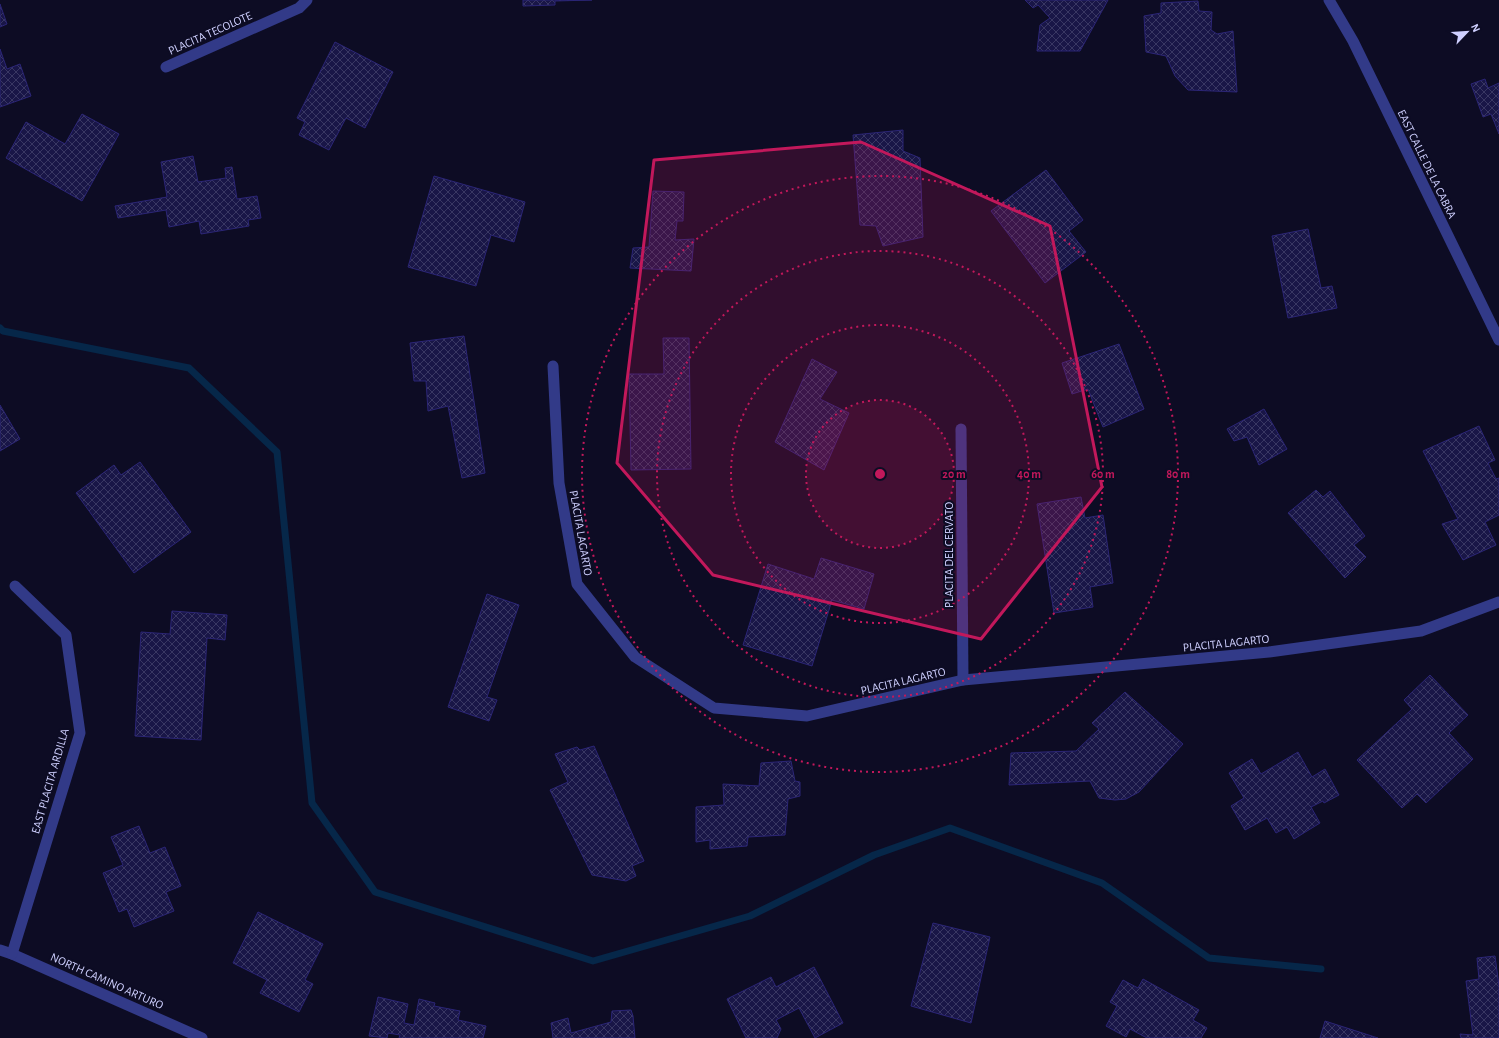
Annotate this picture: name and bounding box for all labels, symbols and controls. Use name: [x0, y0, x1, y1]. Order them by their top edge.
street label: PLACITA TECOLOTE: [166, 9, 254, 57]
north arrow: [1447, 12, 1487, 52]
text: N: [1469, 22, 1482, 34]
street label: EAST CALLE DE LA CABRA: [1395, 108, 1459, 220]
centre of rings: [873, 467, 887, 481]
text: 20 m: [942, 468, 966, 480]
text: 40 m: [1017, 468, 1041, 480]
text: 60 m: [1091, 468, 1115, 480]
text: 80 m: [1166, 468, 1190, 480]
street label: PLACITA LAGARTO: [568, 489, 594, 577]
street label: PLACITA DEL CERVATO: [943, 502, 955, 608]
street label: PLACITA LAGARTO: [1182, 632, 1270, 653]
street label: PLACITA LAGARTO: [859, 665, 947, 697]
street label: EAST PLACITA ARDILLA: [29, 727, 71, 835]
street label: NORTH CAMINO ARTURO: [49, 951, 166, 1011]

